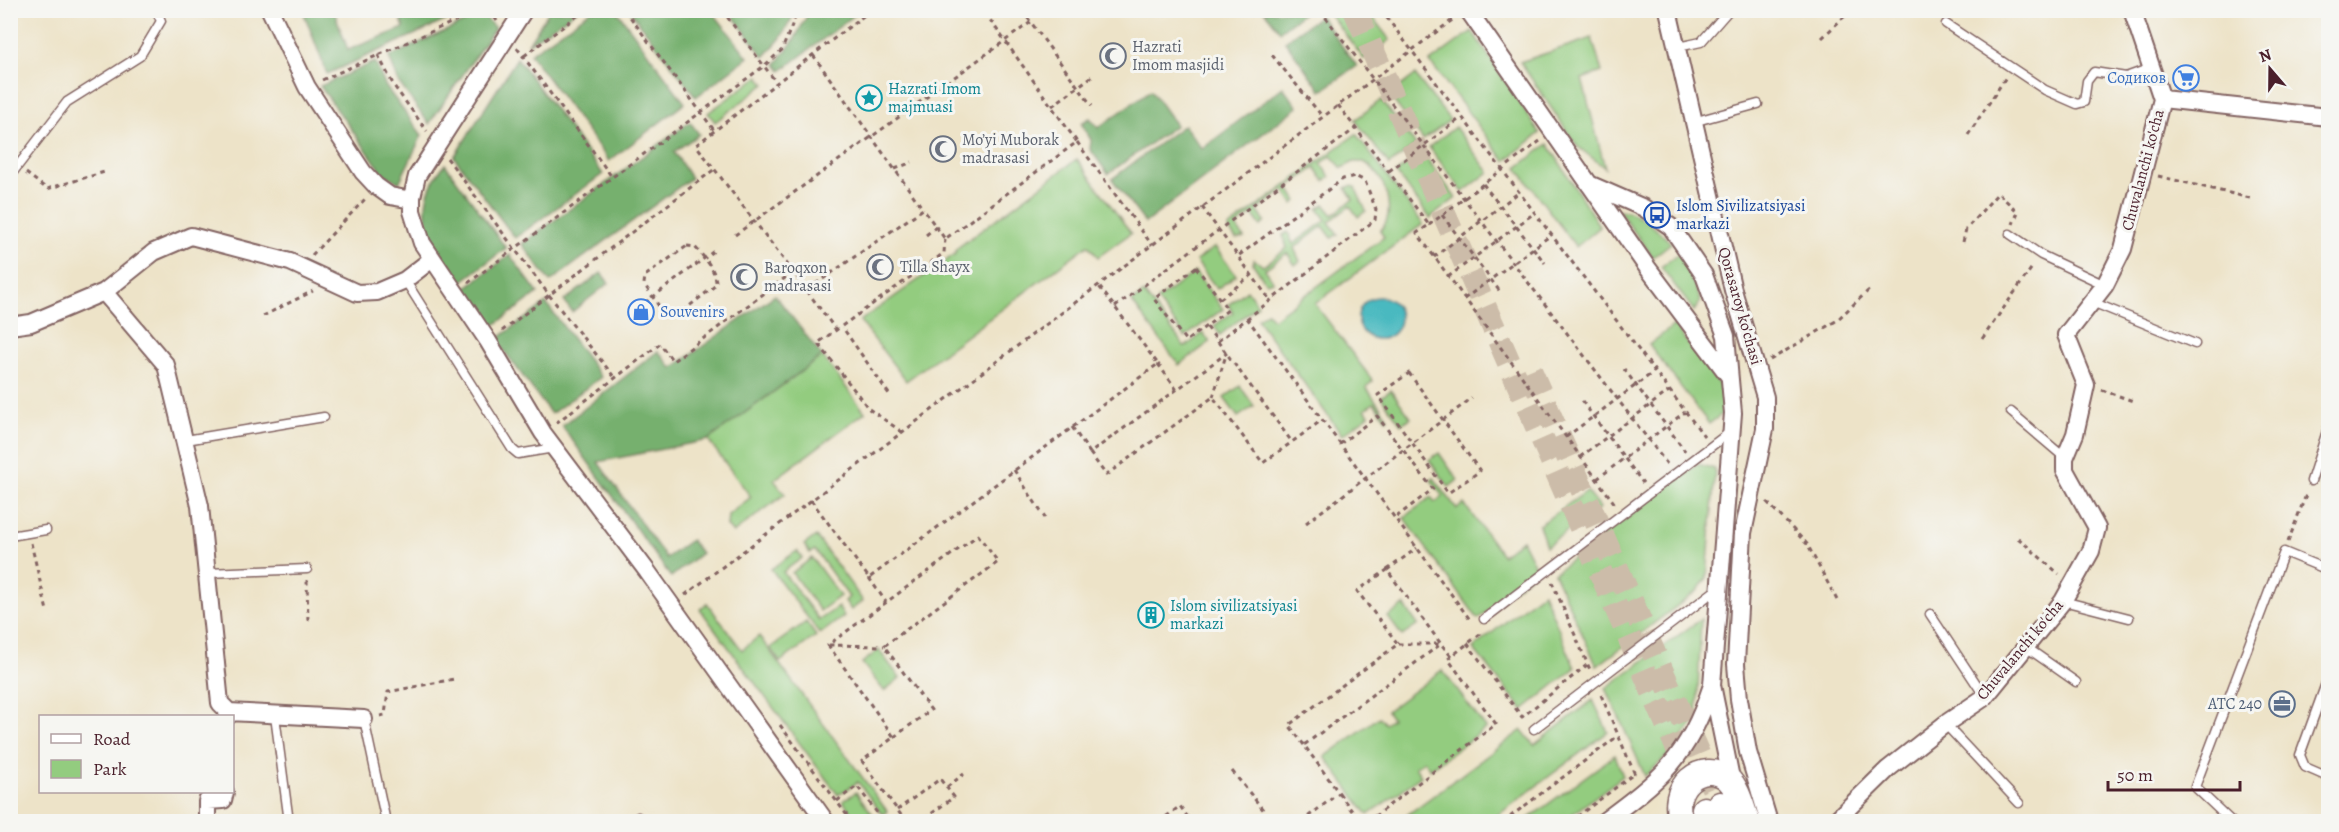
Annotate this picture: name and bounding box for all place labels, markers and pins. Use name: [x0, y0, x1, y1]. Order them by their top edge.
place label: Hazrati Imom masjidi: [1132, 36, 1224, 76]
mosque icon: Hazrati Imom masjidi: [1098, 41, 1128, 71]
supermarket icon: Содиков: [2171, 63, 2201, 93]
place label: Содиков: [2107, 67, 2166, 89]
place label: Hazrati Imom majmuasi: [888, 78, 981, 118]
place icon: Hazrati Imom majmuasi: [854, 83, 884, 113]
place label: Mo’yi Muborak madrasasi: [962, 129, 1059, 169]
mosque icon: Mo’yi Muborak madrasasi: [928, 134, 958, 164]
place label: Islom Sivilizatsiyasi markazi: [1676, 195, 1805, 235]
bus stop icon: Islom Sivilizatsiyasi markazi: [1642, 200, 1672, 230]
mosque icon: Tilla Shayx: [865, 252, 895, 282]
place label: Tilla Shayx: [900, 256, 970, 278]
place label: Baroqxon madrasasi: [764, 257, 832, 297]
mosque icon: Baroqxon madrasasi: [729, 262, 759, 292]
shop icon: Souvenirs: [626, 297, 656, 327]
place label: Souvenirs: [660, 301, 725, 323]
place label: Islom sivilizatsiyasi markazi: [1170, 595, 1298, 635]
building icon: Islom sivilizatsiyasi markazi: [1136, 600, 1166, 630]
office icon: АТС 240: [2267, 689, 2297, 719]
place label: АТС 240: [2207, 693, 2262, 715]

